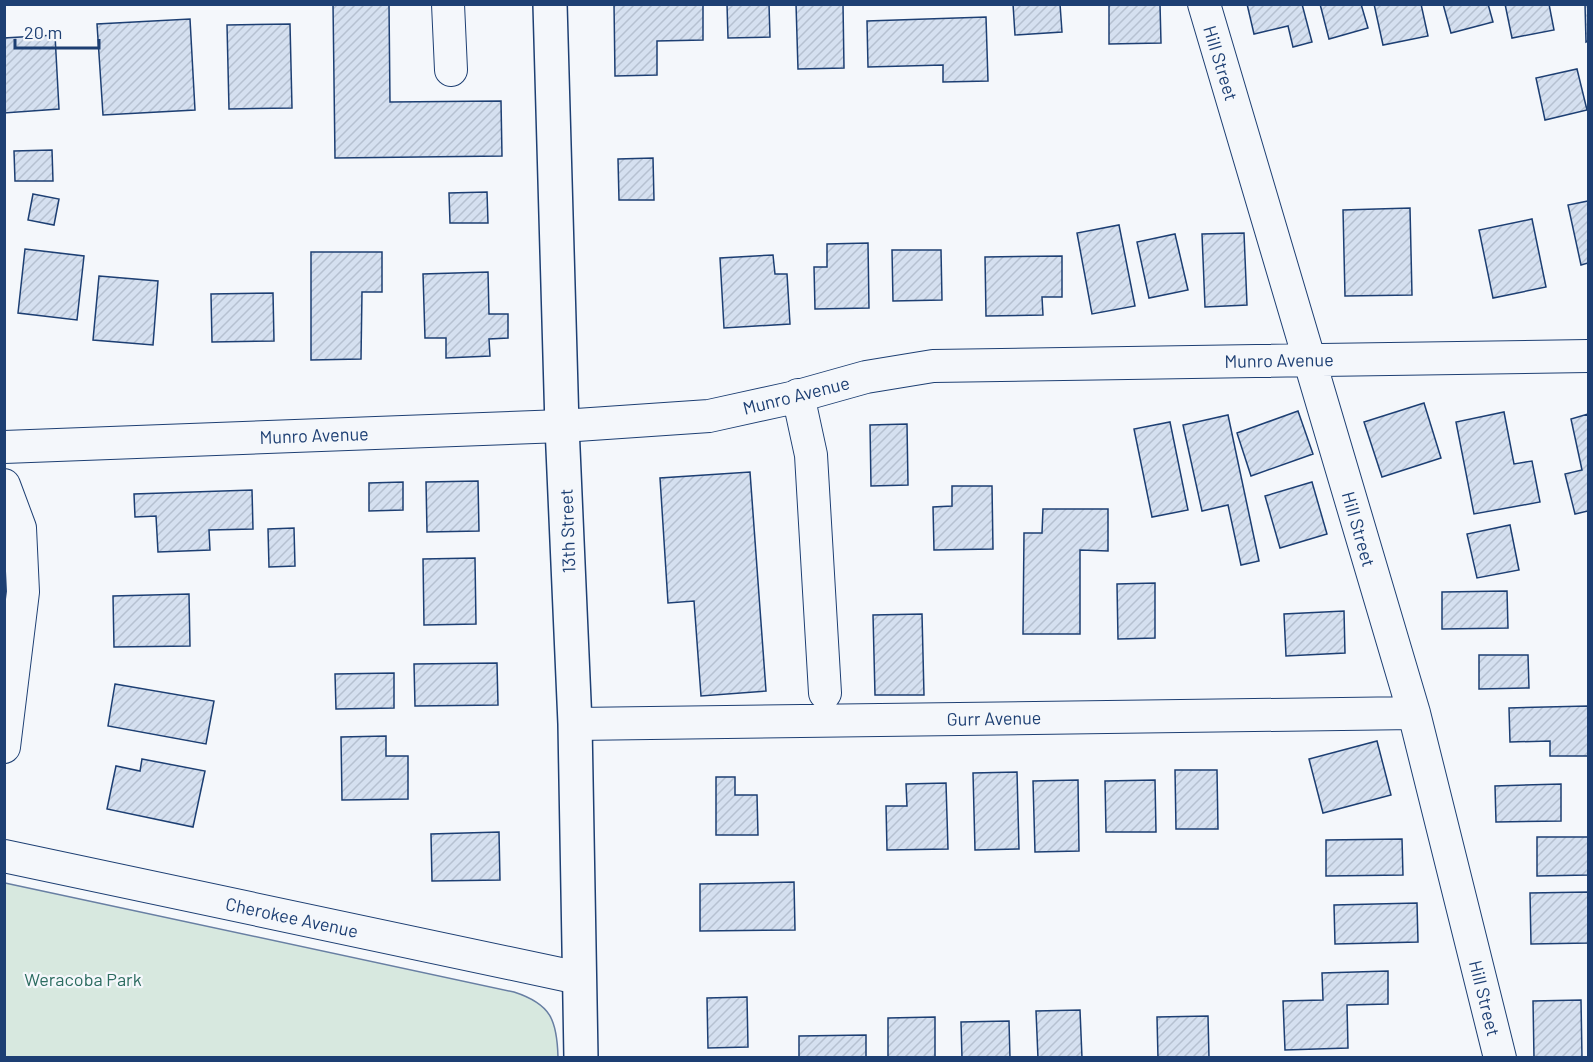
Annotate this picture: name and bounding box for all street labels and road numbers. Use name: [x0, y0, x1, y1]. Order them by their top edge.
street label: Hill Street: [1199, 23, 1243, 103]
street label: Munro Avenue: [1224, 348, 1334, 372]
street label: Munro Avenue: [740, 371, 852, 419]
street label: Munro Avenue: [259, 422, 369, 448]
street label: 13th Street: [555, 488, 579, 574]
street label: Hill Street: [1338, 489, 1380, 569]
street label: Gurr Avenue: [947, 706, 1041, 730]
street label: Cherokee Avenue: [224, 892, 360, 942]
street label: Hill Street: [1465, 958, 1505, 1038]

